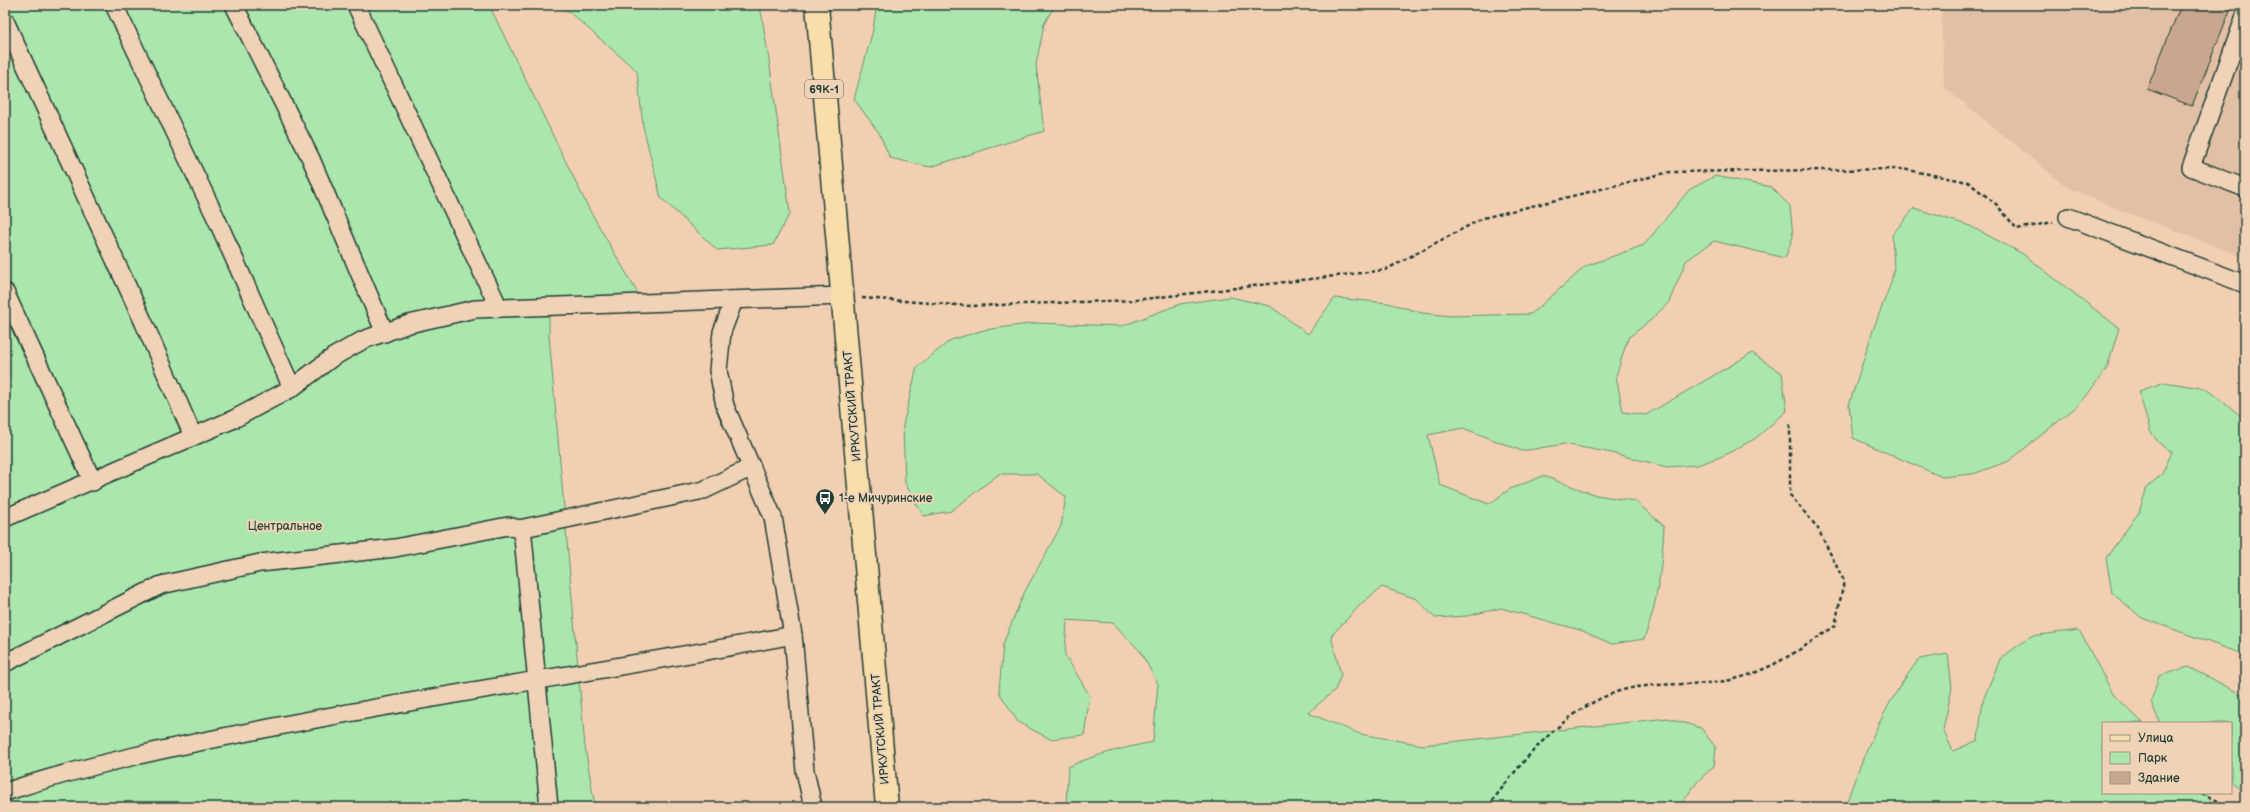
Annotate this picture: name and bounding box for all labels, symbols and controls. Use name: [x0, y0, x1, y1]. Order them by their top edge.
road number: 69К-1: [805, 80, 843, 98]
street label: ИРКУТСКИЙ ТРАКТ: [840, 350, 865, 462]
bus stop icon: 1-е Мичуринские: [814, 487, 836, 515]
place label: 1-е Мичуринские: [839, 491, 933, 506]
park label: Центральное: [248, 519, 323, 534]
street label: ИРКУТСКИЙ ТРАКТ: [868, 673, 893, 785]
legend: [2102, 722, 2232, 794]
text: Улица: [2138, 731, 2174, 746]
text: Парк: [2138, 751, 2168, 766]
text: Здание: [2138, 771, 2180, 786]

